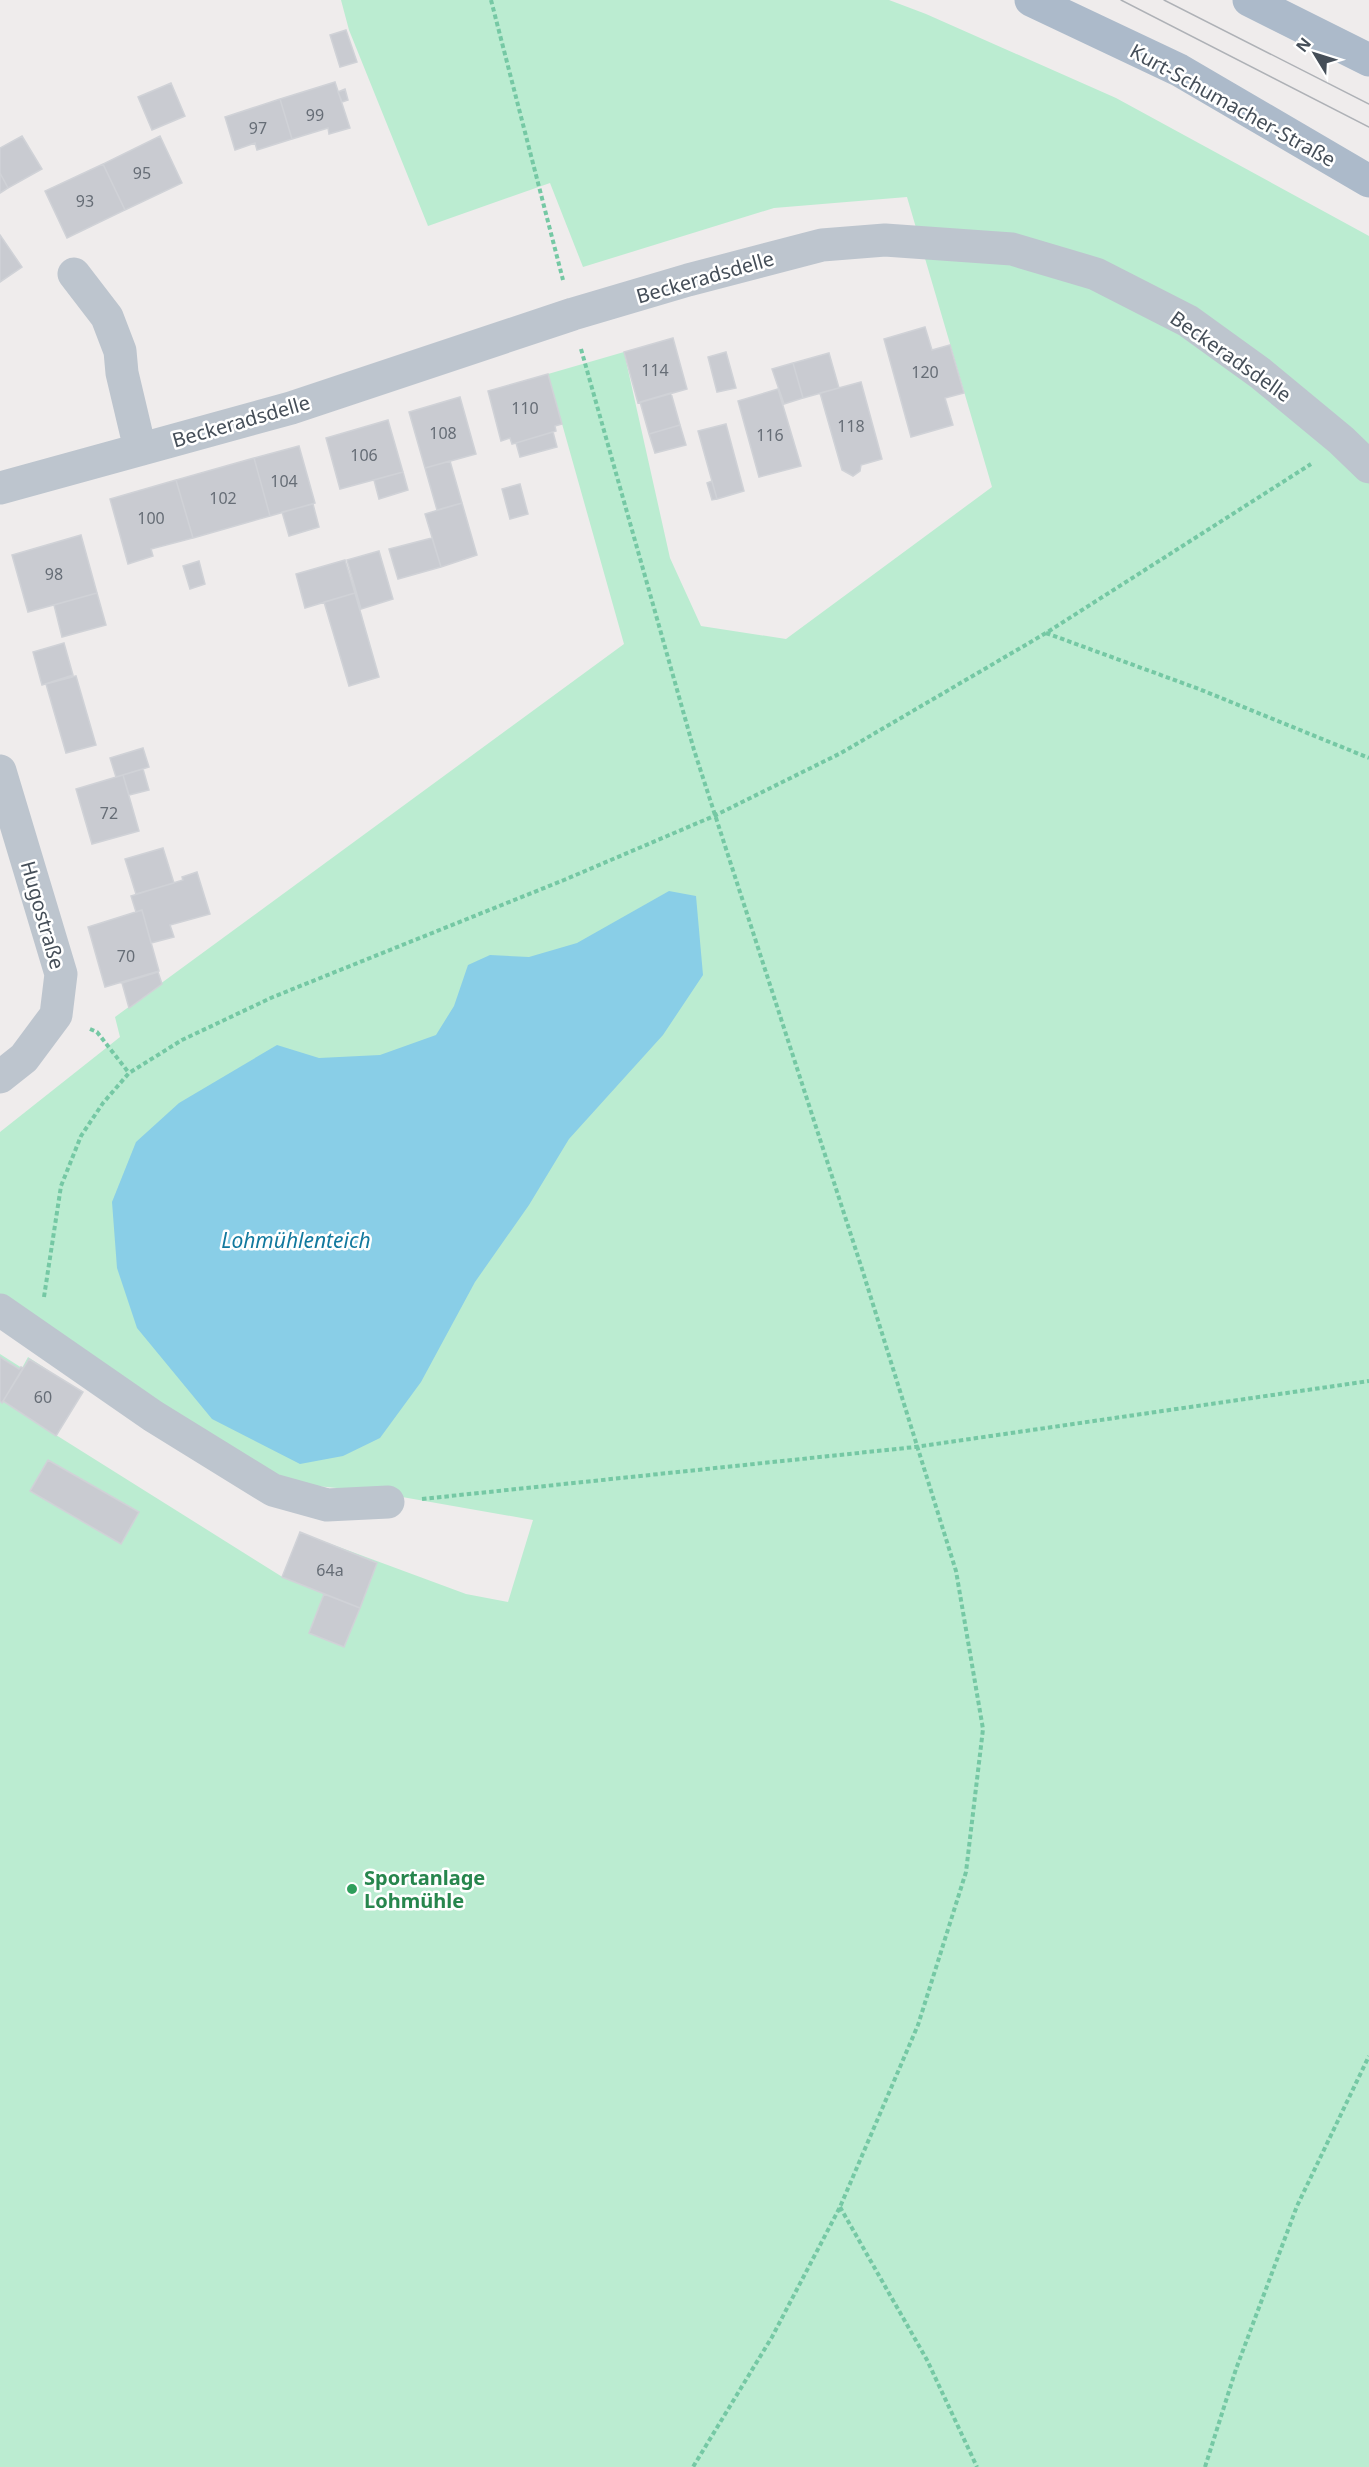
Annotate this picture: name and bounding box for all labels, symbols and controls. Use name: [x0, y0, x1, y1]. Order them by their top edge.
north arrow: [1285, 24, 1345, 84]
text: N: [1291, 33, 1316, 57]
street label: Kurt-Schumacher-Straße: [1125, 37, 1341, 173]
house number: 99: [306, 104, 324, 126]
house number: 97: [249, 117, 267, 139]
house number: 95: [133, 162, 151, 184]
house number: 93: [76, 190, 94, 212]
street label: Beckeradsdelle: [633, 244, 777, 310]
street label: Beckeradsdelle: [1165, 304, 1297, 408]
house number: 114: [641, 359, 669, 381]
house number: 120: [911, 361, 939, 383]
street label: Beckeradsdelle: [169, 388, 313, 454]
house number: 110: [511, 397, 539, 419]
house number: 118: [837, 415, 865, 437]
house number: 108: [429, 422, 457, 444]
house number: 116: [756, 424, 784, 446]
house number: 106: [350, 444, 378, 466]
house number: 104: [270, 470, 298, 492]
house number: 102: [209, 487, 237, 509]
house number: 100: [137, 507, 165, 529]
house number: 98: [45, 563, 63, 585]
house number: 72: [100, 802, 118, 824]
street label: Hugostraße: [15, 858, 71, 972]
house number: 70: [117, 945, 135, 967]
water label: Lohmühlenteich: [221, 1226, 371, 1254]
house number: 60: [34, 1386, 52, 1408]
house number: 64a: [316, 1559, 344, 1581]
place label: Sportanlage Lohmühle: [364, 1864, 485, 1914]
marker: Sportanlage Lohmühle: [345, 1882, 359, 1896]

